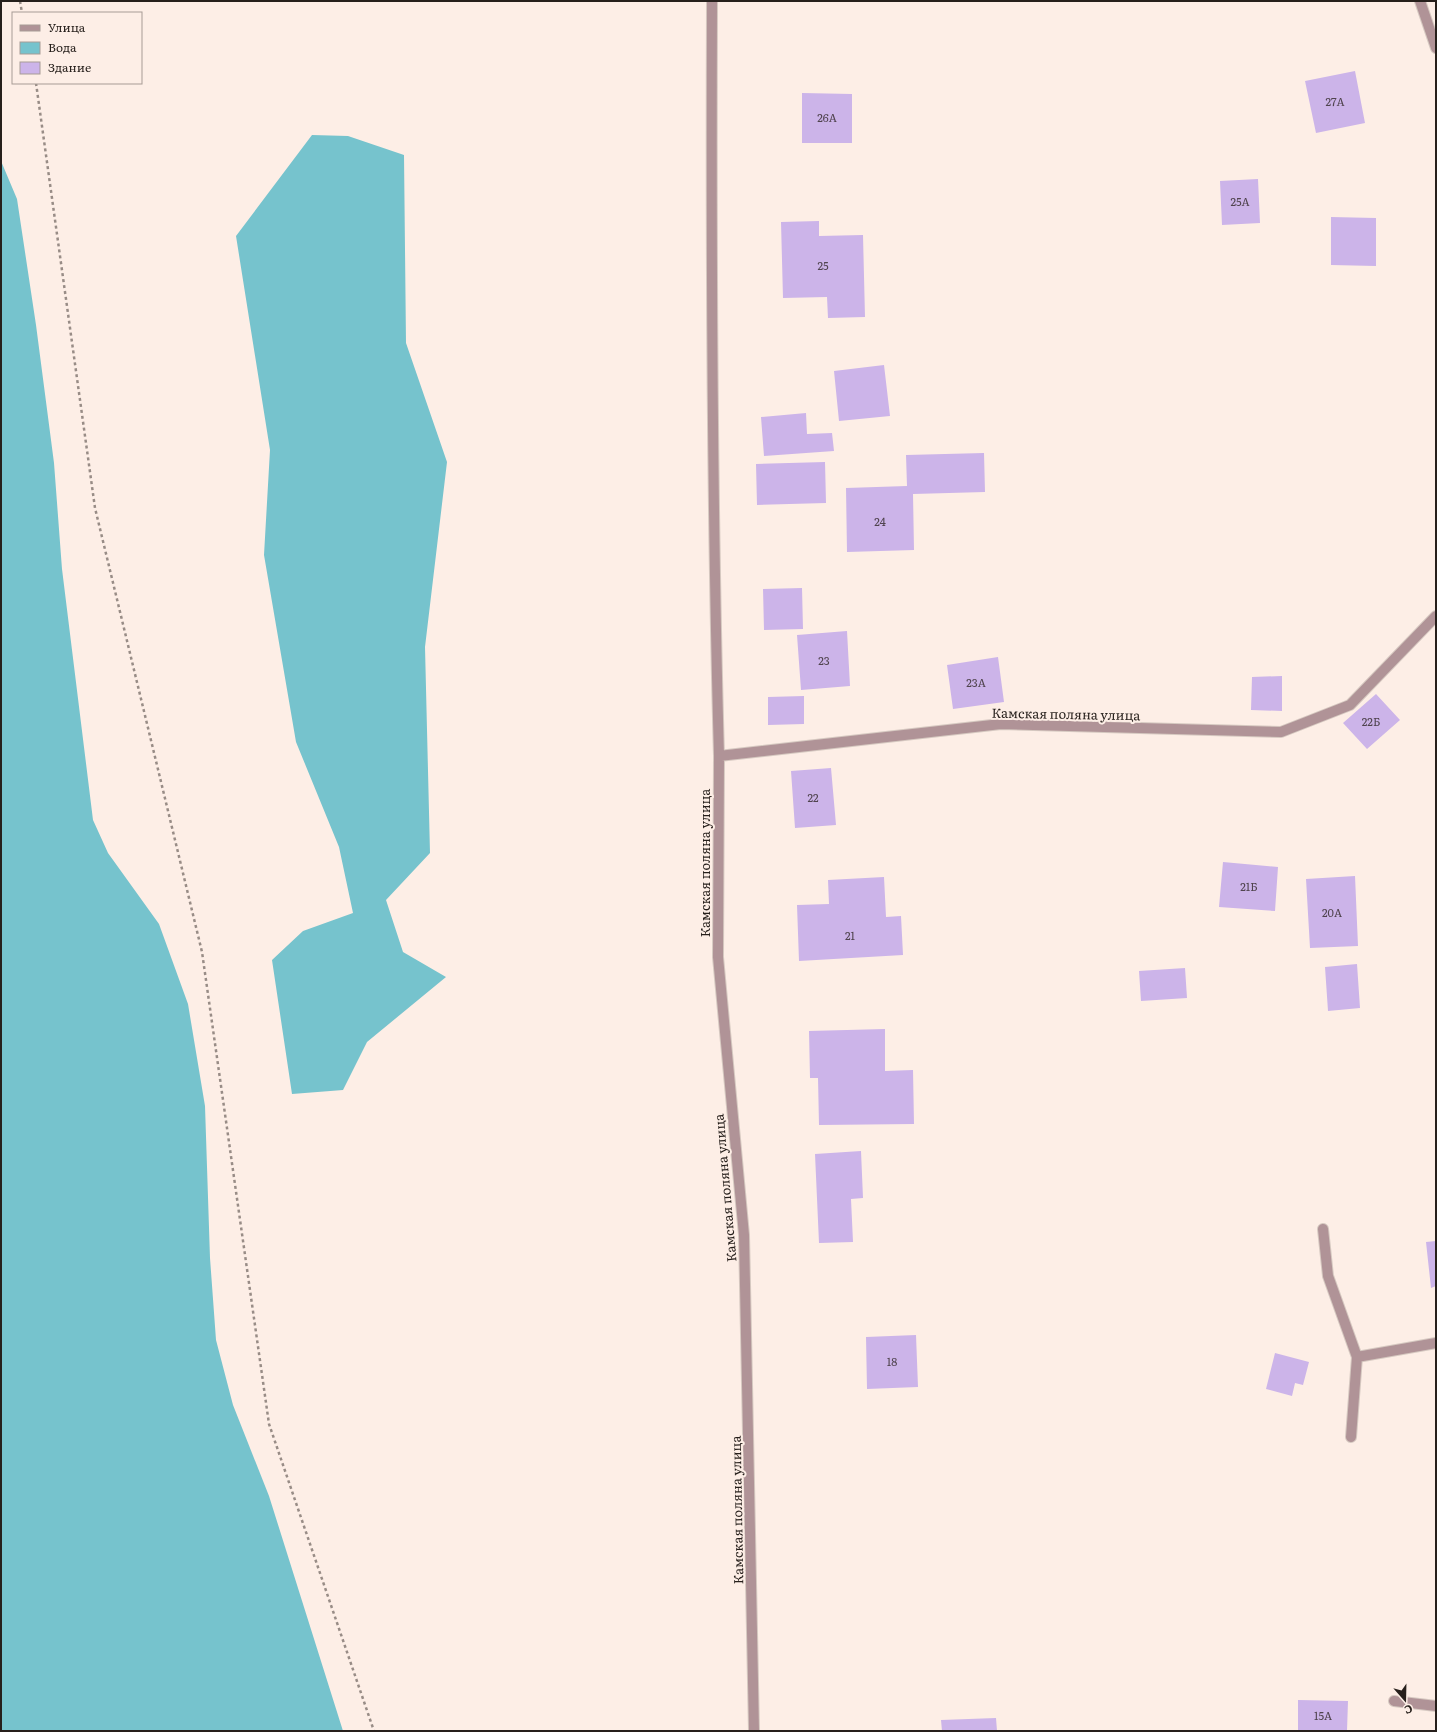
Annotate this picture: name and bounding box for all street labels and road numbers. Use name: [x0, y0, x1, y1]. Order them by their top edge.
street label: Камская поляна улица: [992, 703, 1140, 724]
street label: Камская поляна улица: [695, 789, 714, 937]
street label: Камская поляна улица: [709, 1113, 740, 1263]
street label: Камская поляна улица: [726, 1436, 747, 1584]

